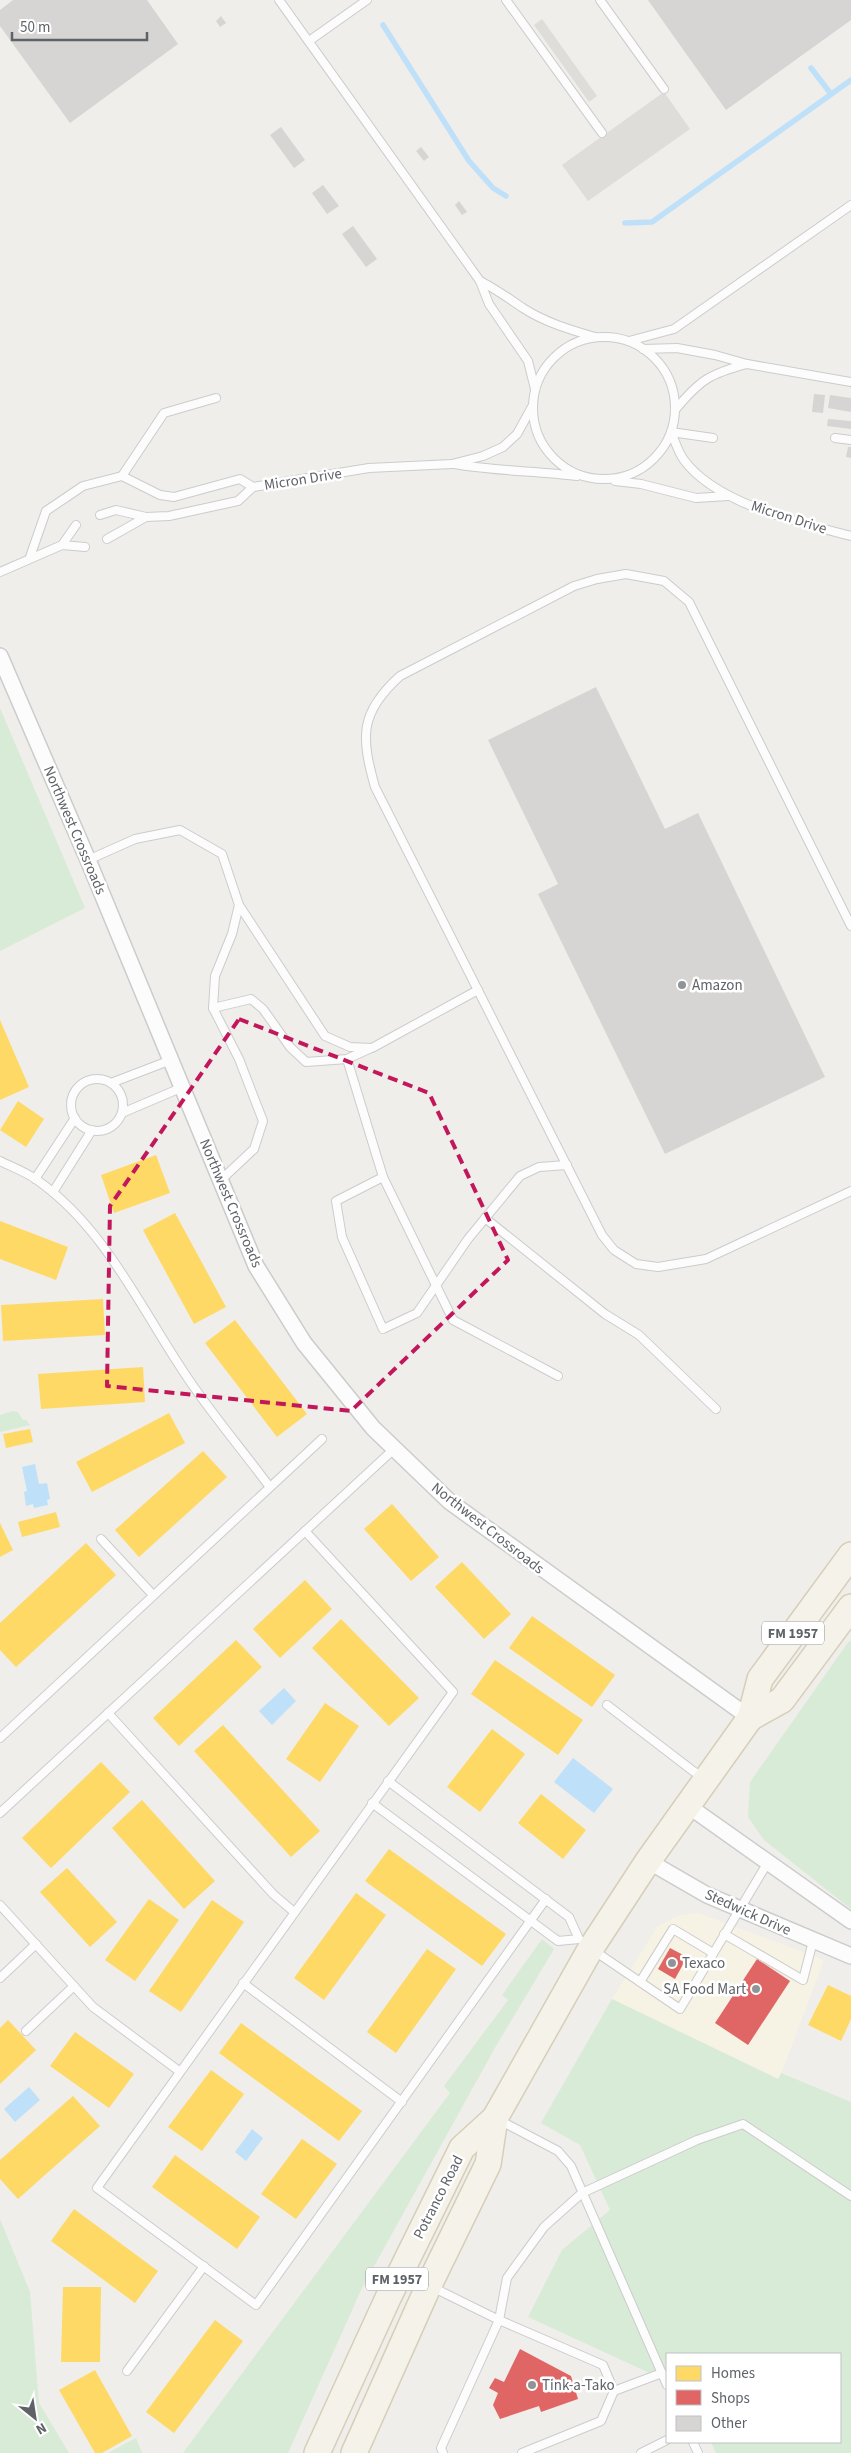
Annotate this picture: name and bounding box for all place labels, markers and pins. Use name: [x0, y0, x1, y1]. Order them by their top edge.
place label: Amazon: [692, 975, 743, 996]
marker: Amazon: [676, 979, 688, 991]
place label: Texaco: [682, 1953, 725, 1974]
marker: Texaco: [666, 1957, 678, 1969]
place label: SA Food Mart: [663, 1979, 746, 2000]
marker: SA Food Mart: [750, 1983, 762, 1995]
place label: Tink-a-Tako: [542, 2375, 615, 2396]
marker: Tink-a-Tako: [526, 2379, 538, 2391]

